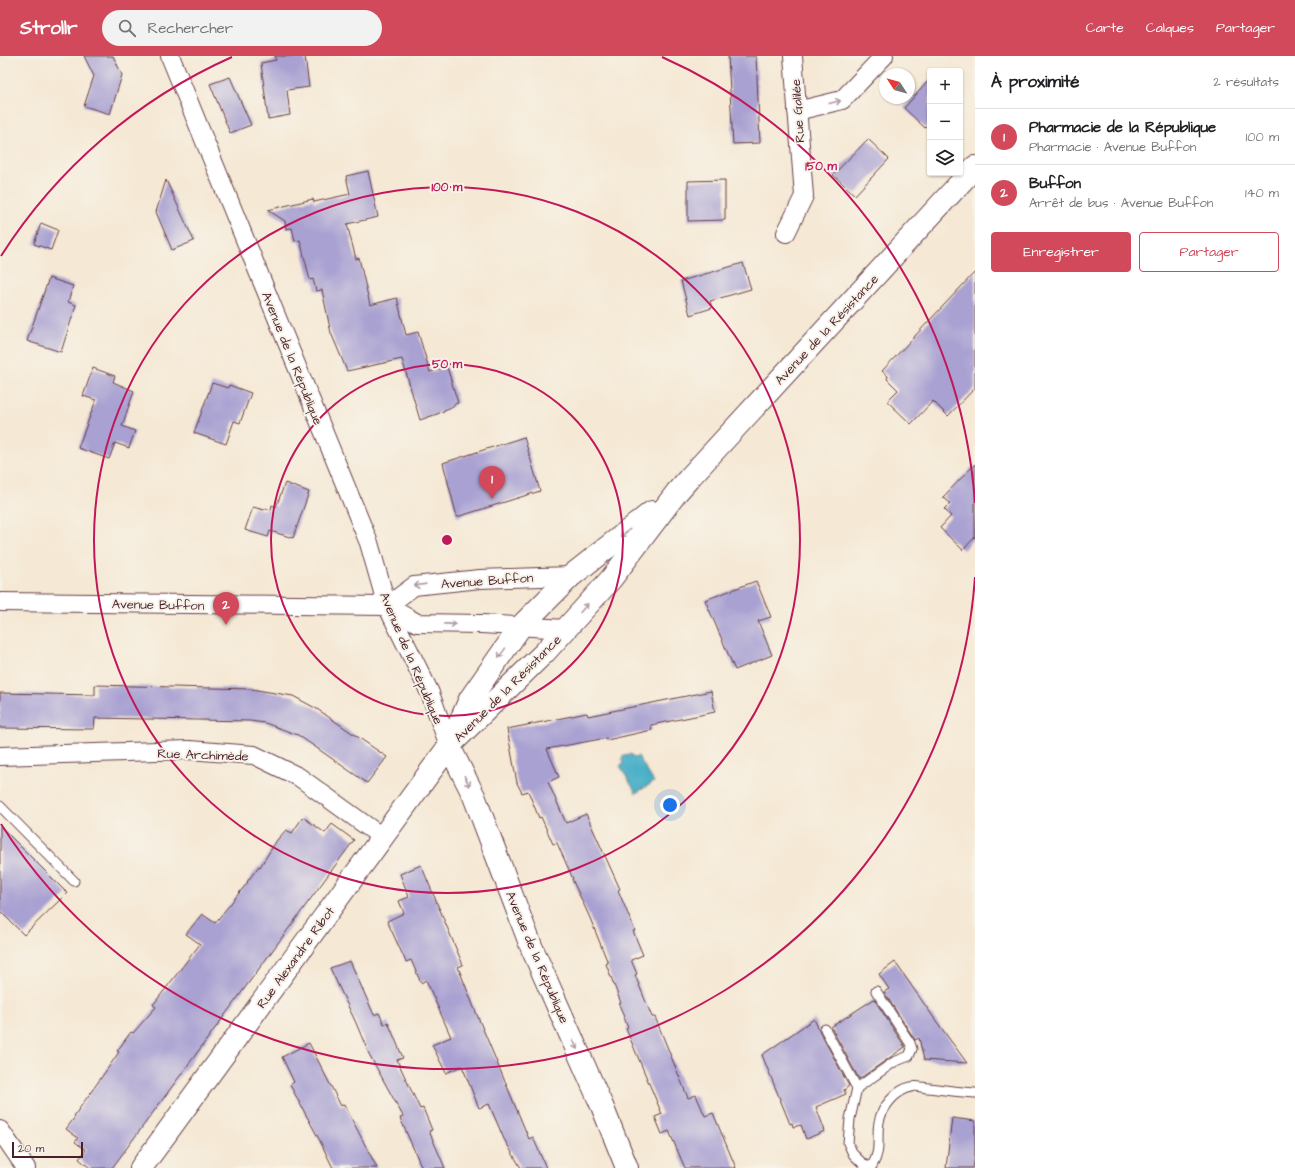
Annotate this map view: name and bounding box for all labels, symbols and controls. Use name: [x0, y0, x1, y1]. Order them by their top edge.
search box: [102, 10, 382, 46]
text: Strollr: [20, 15, 78, 42]
icon: search: [116, 17, 138, 39]
text: Rechercher: [148, 18, 233, 39]
text: Carte: [1086, 18, 1124, 38]
text: Calques: [1146, 18, 1194, 38]
text: Partager: [1216, 18, 1275, 38]
north arrow: [879, 68, 915, 104]
map controls: [927, 68, 963, 176]
button: +: [927, 68, 963, 104]
text: À proximité: [991, 70, 1080, 94]
text: 2 résultats: [1213, 73, 1279, 91]
street label: Rue Galilée: [787, 78, 809, 143]
one-way arrow: [828, 98, 841, 105]
button: −: [927, 104, 963, 140]
text: Pharmacie de la République: [1029, 117, 1216, 138]
text: 1: [1003, 128, 1005, 146]
text: 100 m: [1246, 128, 1279, 146]
text: Pharmacie · Avenue Buffon: [1029, 138, 1196, 156]
button: layers: [927, 140, 963, 176]
text: 150 m: [805, 158, 838, 175]
text: Buffon: [1029, 173, 1081, 194]
text: 100 m: [432, 179, 463, 196]
text: 2: [1000, 184, 1008, 202]
text: 140 m: [1245, 184, 1279, 202]
text: Arrêt de bus · Avenue Buffon: [1029, 194, 1213, 212]
button: Enregistrer: [991, 232, 1131, 272]
button: Partager: [1139, 232, 1279, 272]
street label: Avenue de la Résistance: [771, 270, 883, 389]
street label: Avenue de la République: [257, 289, 327, 428]
text: 50 m: [432, 356, 463, 373]
pin: 1: [479, 466, 505, 499]
one-way arrow: [619, 529, 630, 538]
centre of rings: [440, 533, 454, 547]
street label: Avenue Buffon: [440, 569, 534, 593]
one-way arrow: [414, 581, 427, 589]
street label: Avenue de la République: [375, 590, 447, 727]
pin: 2: [213, 592, 239, 625]
street label: Avenue Buffon: [112, 595, 205, 615]
one-way arrow: [579, 603, 589, 613]
one-way arrow: [443, 620, 456, 627]
street label: Avenue de la Résistance: [450, 631, 565, 746]
one-way arrow: [498, 647, 506, 658]
street label: Rue Archimède: [157, 744, 249, 766]
one-way arrow: [463, 775, 471, 787]
your location: [660, 795, 680, 815]
street label: Avenue de la République: [501, 889, 573, 1026]
street label: Rue Alexandre Ribot: [253, 902, 339, 1012]
one-way arrow: [571, 1037, 579, 1049]
scale bar: [12, 1140, 83, 1159]
text: 20 m: [18, 1141, 44, 1156]

